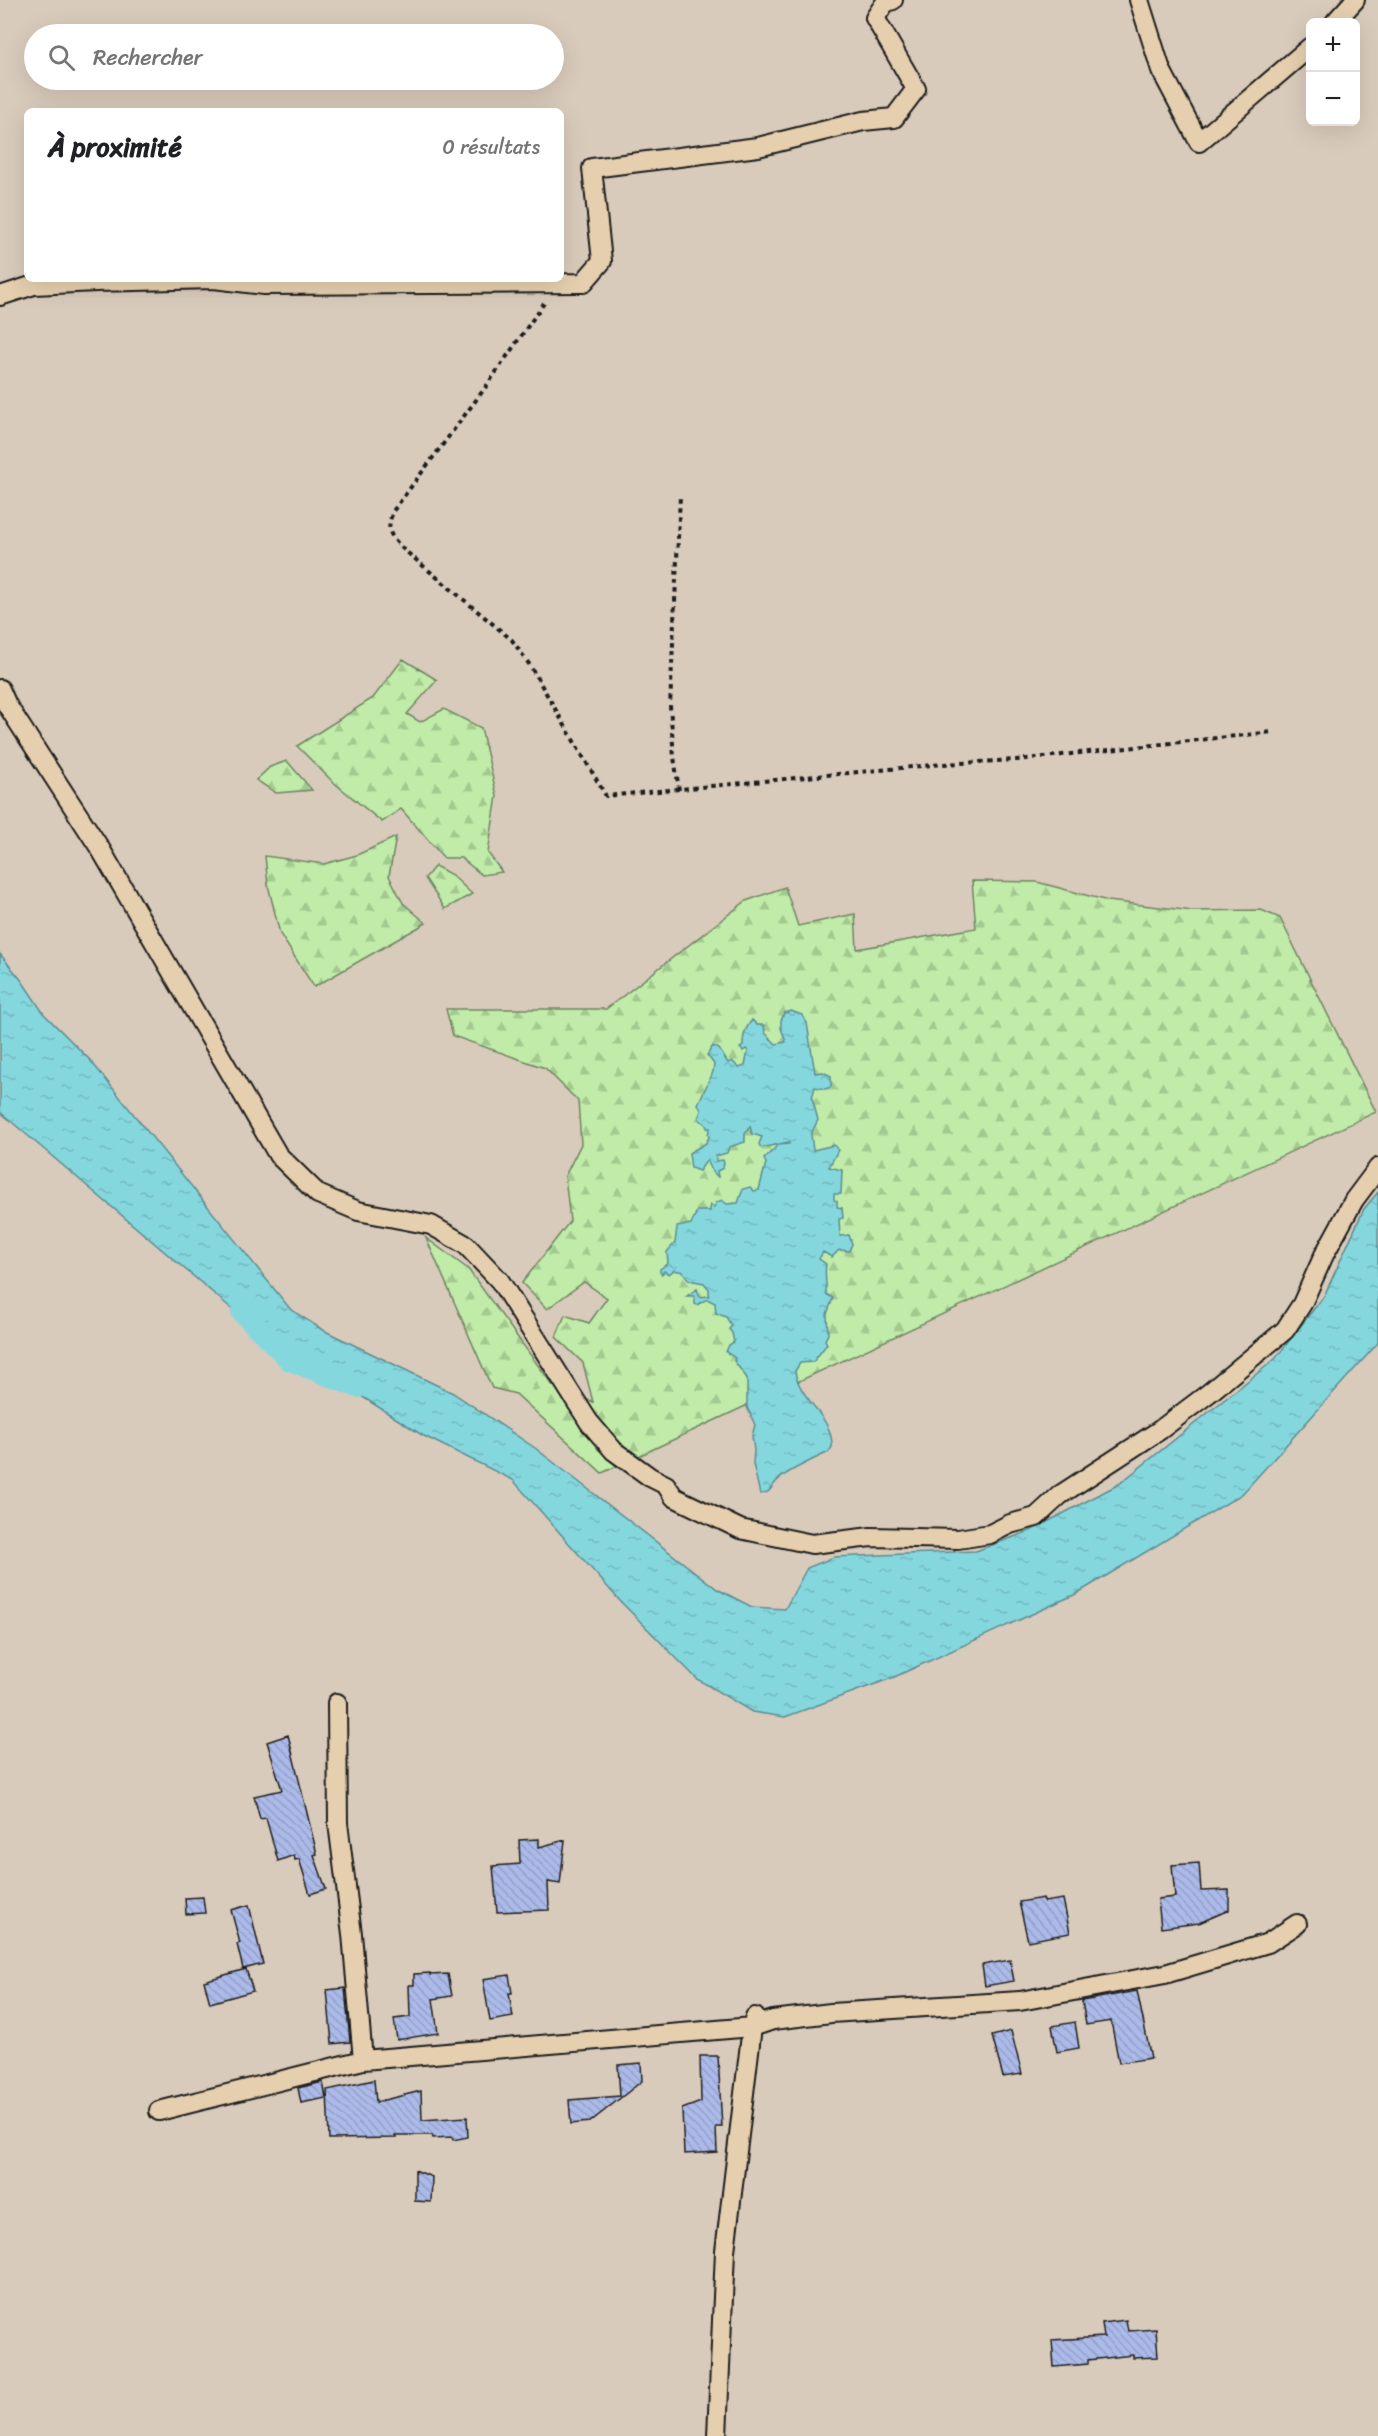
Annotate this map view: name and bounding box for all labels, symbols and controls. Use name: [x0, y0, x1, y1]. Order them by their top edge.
map controls: [1306, 18, 1360, 126]
button: +: [1306, 18, 1360, 72]
search box: [24, 24, 564, 90]
text: Rechercher: [93, 38, 203, 77]
icon: search: [45, 41, 78, 74]
button: −: [1306, 72, 1360, 126]
text: À proximité: [48, 124, 182, 170]
text: 0 résultats: [442, 130, 540, 165]

